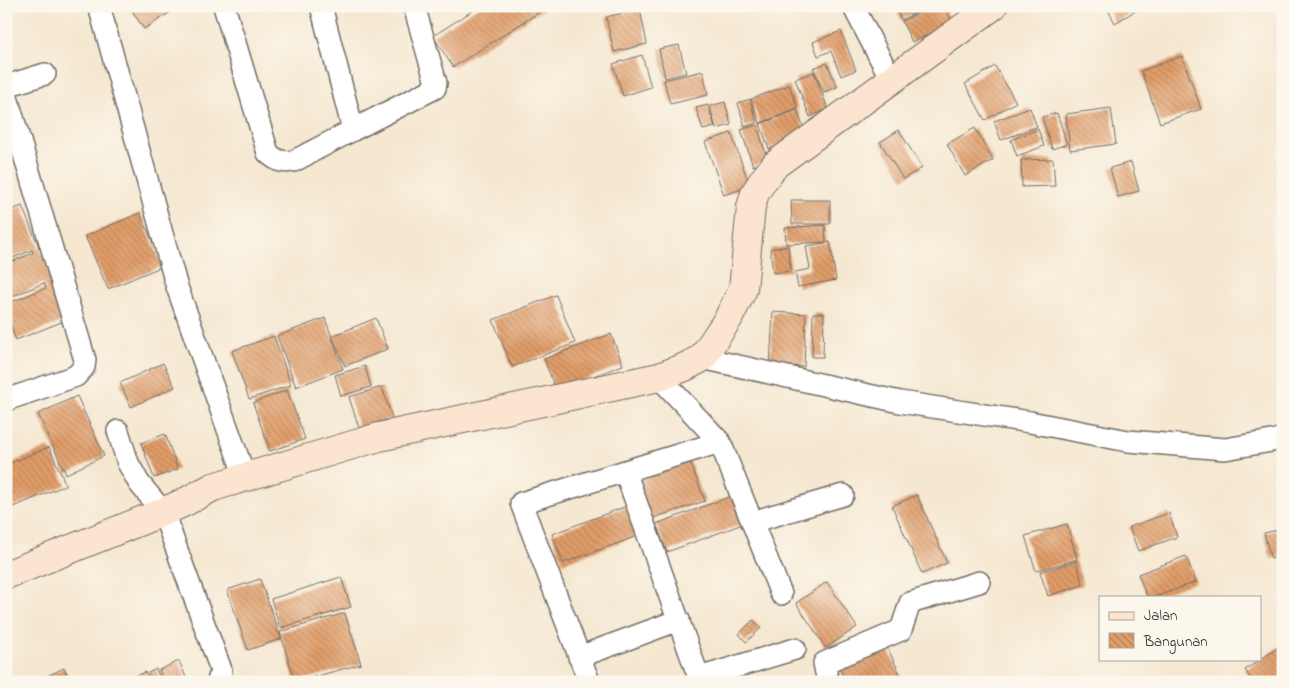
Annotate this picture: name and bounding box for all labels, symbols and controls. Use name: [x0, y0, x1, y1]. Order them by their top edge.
legend: [1099, 596, 1262, 660]
text: Jalan: [1144, 605, 1177, 627]
text: Bangunan: [1143, 631, 1208, 654]

